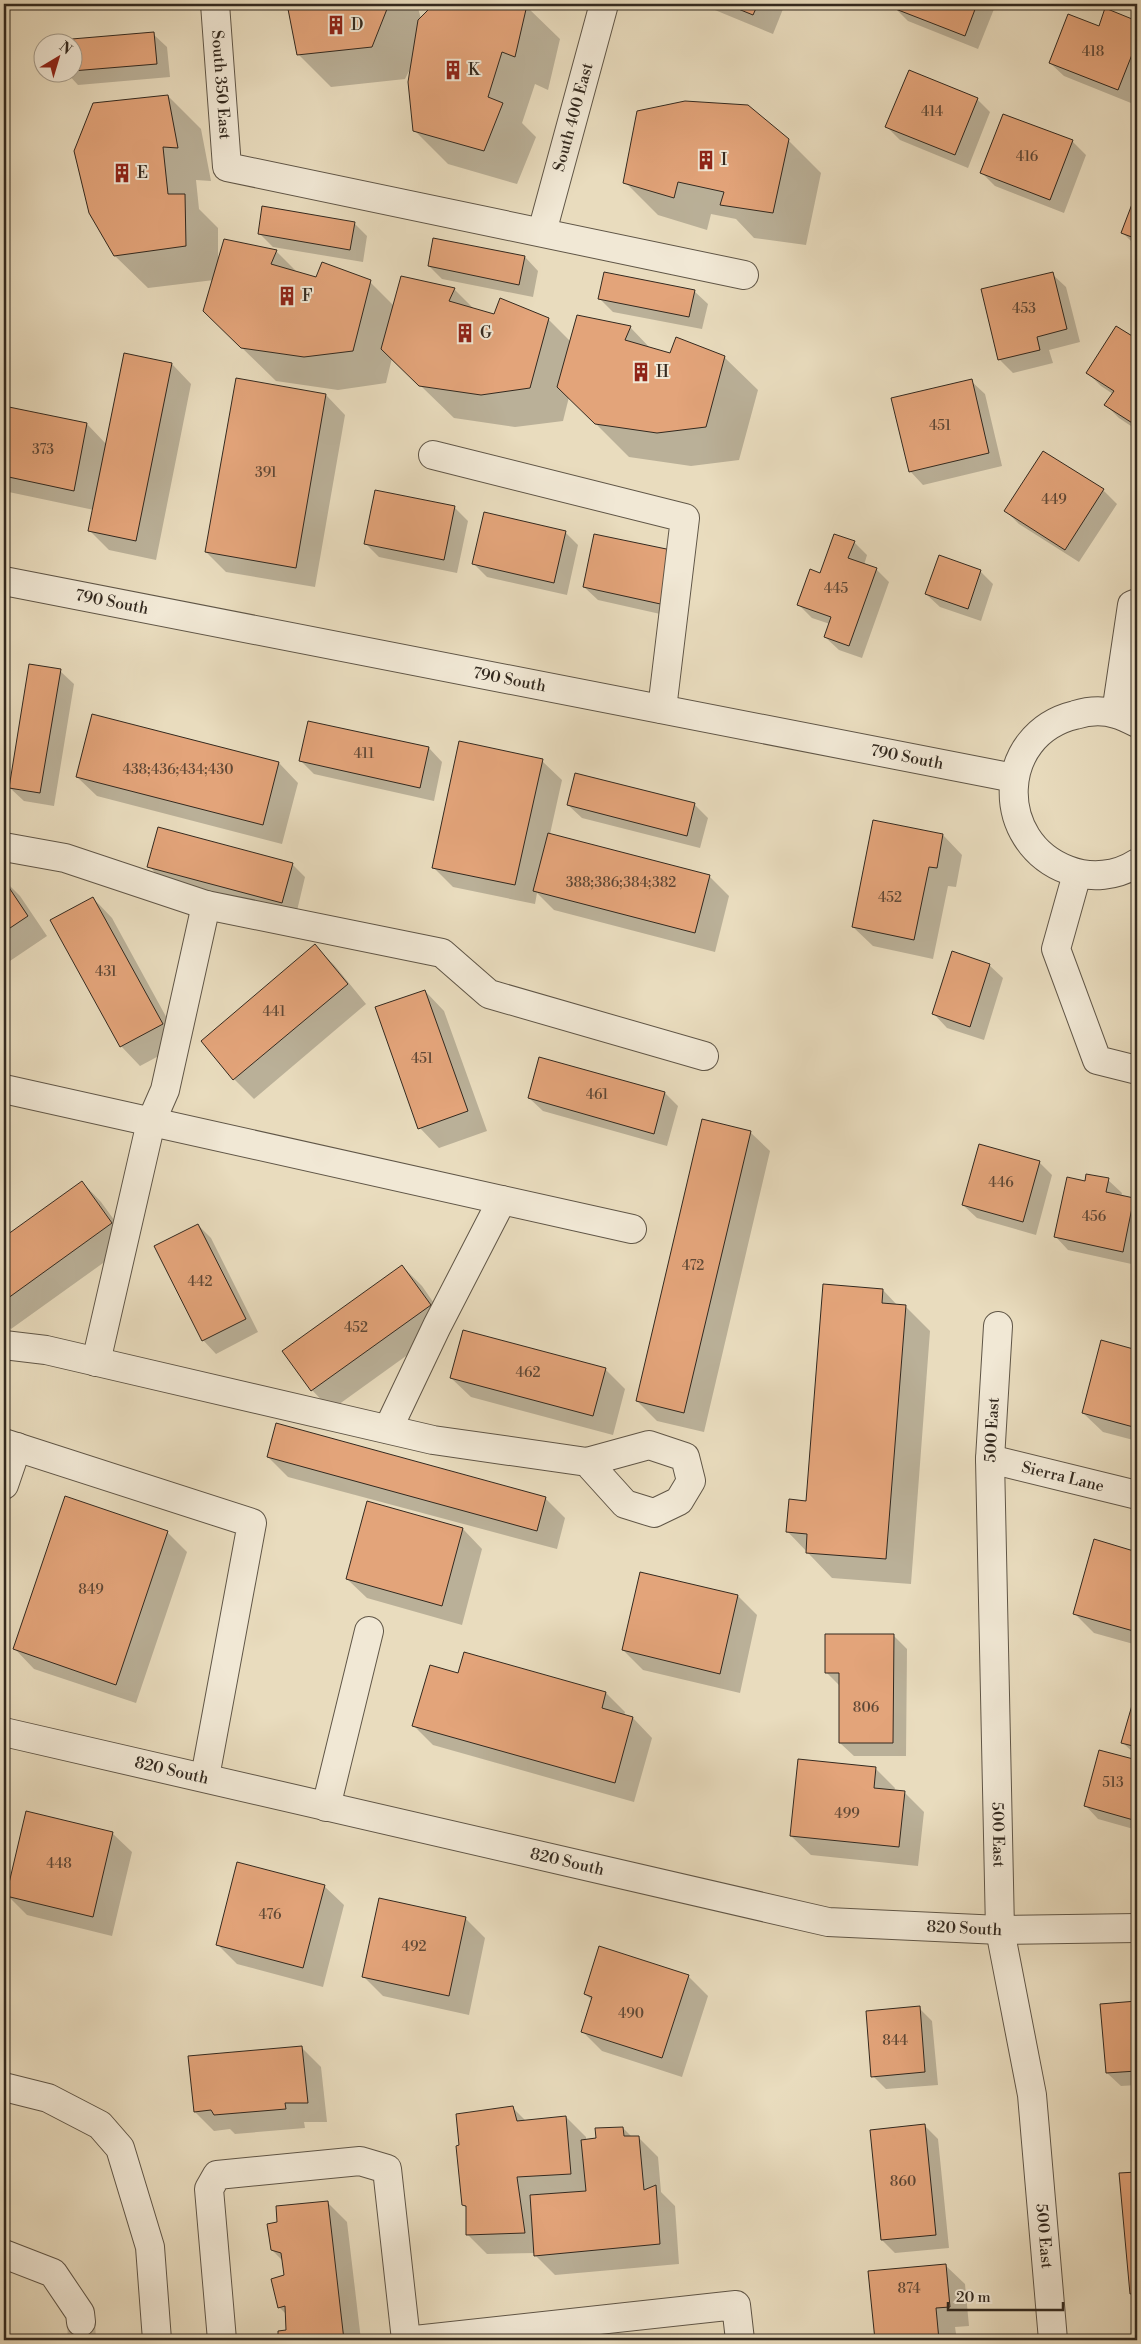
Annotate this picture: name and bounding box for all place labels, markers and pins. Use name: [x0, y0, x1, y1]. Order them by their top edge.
building icon: D: [325, 14, 347, 36]
place label: D: [351, 15, 363, 35]
building icon: K: [442, 59, 464, 81]
place label: K: [468, 60, 481, 80]
building icon: I: [695, 149, 717, 171]
place label: I: [721, 150, 727, 170]
building icon: E: [111, 162, 133, 184]
place label: E: [137, 163, 148, 183]
building icon: F: [276, 285, 298, 307]
place label: F: [302, 286, 313, 306]
building icon: G: [454, 322, 476, 344]
place label: G: [480, 323, 492, 343]
building icon: H: [630, 361, 652, 383]
place label: H: [656, 362, 669, 382]

